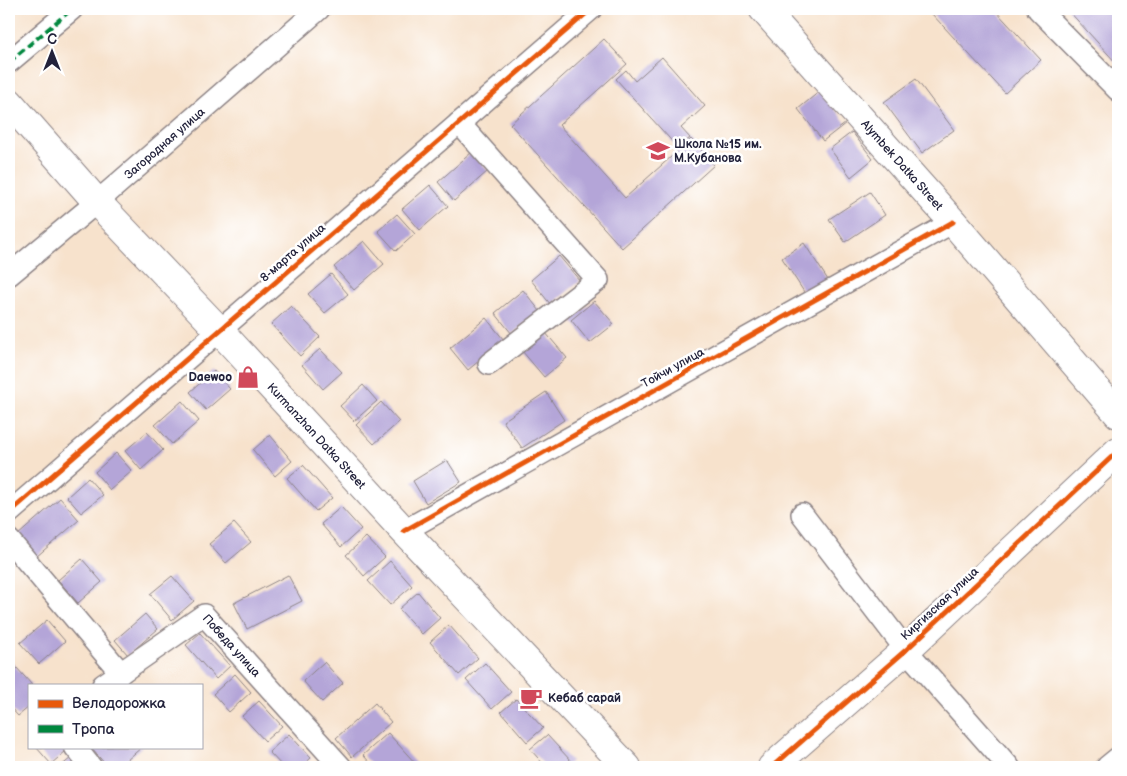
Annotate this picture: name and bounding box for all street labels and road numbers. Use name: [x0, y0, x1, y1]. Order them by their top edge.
street label: Загородная улица: [121, 104, 208, 182]
street label: Alymbek Datka Street: [858, 117, 947, 214]
street label: 8-марта улица: [257, 221, 329, 285]
street label: Тойчи улица: [639, 345, 707, 391]
street label: Kurmanzhan Datka Street: [264, 380, 369, 492]
street label: Киргизская улица: [898, 564, 982, 644]
street label: Победа улица: [199, 611, 264, 680]

